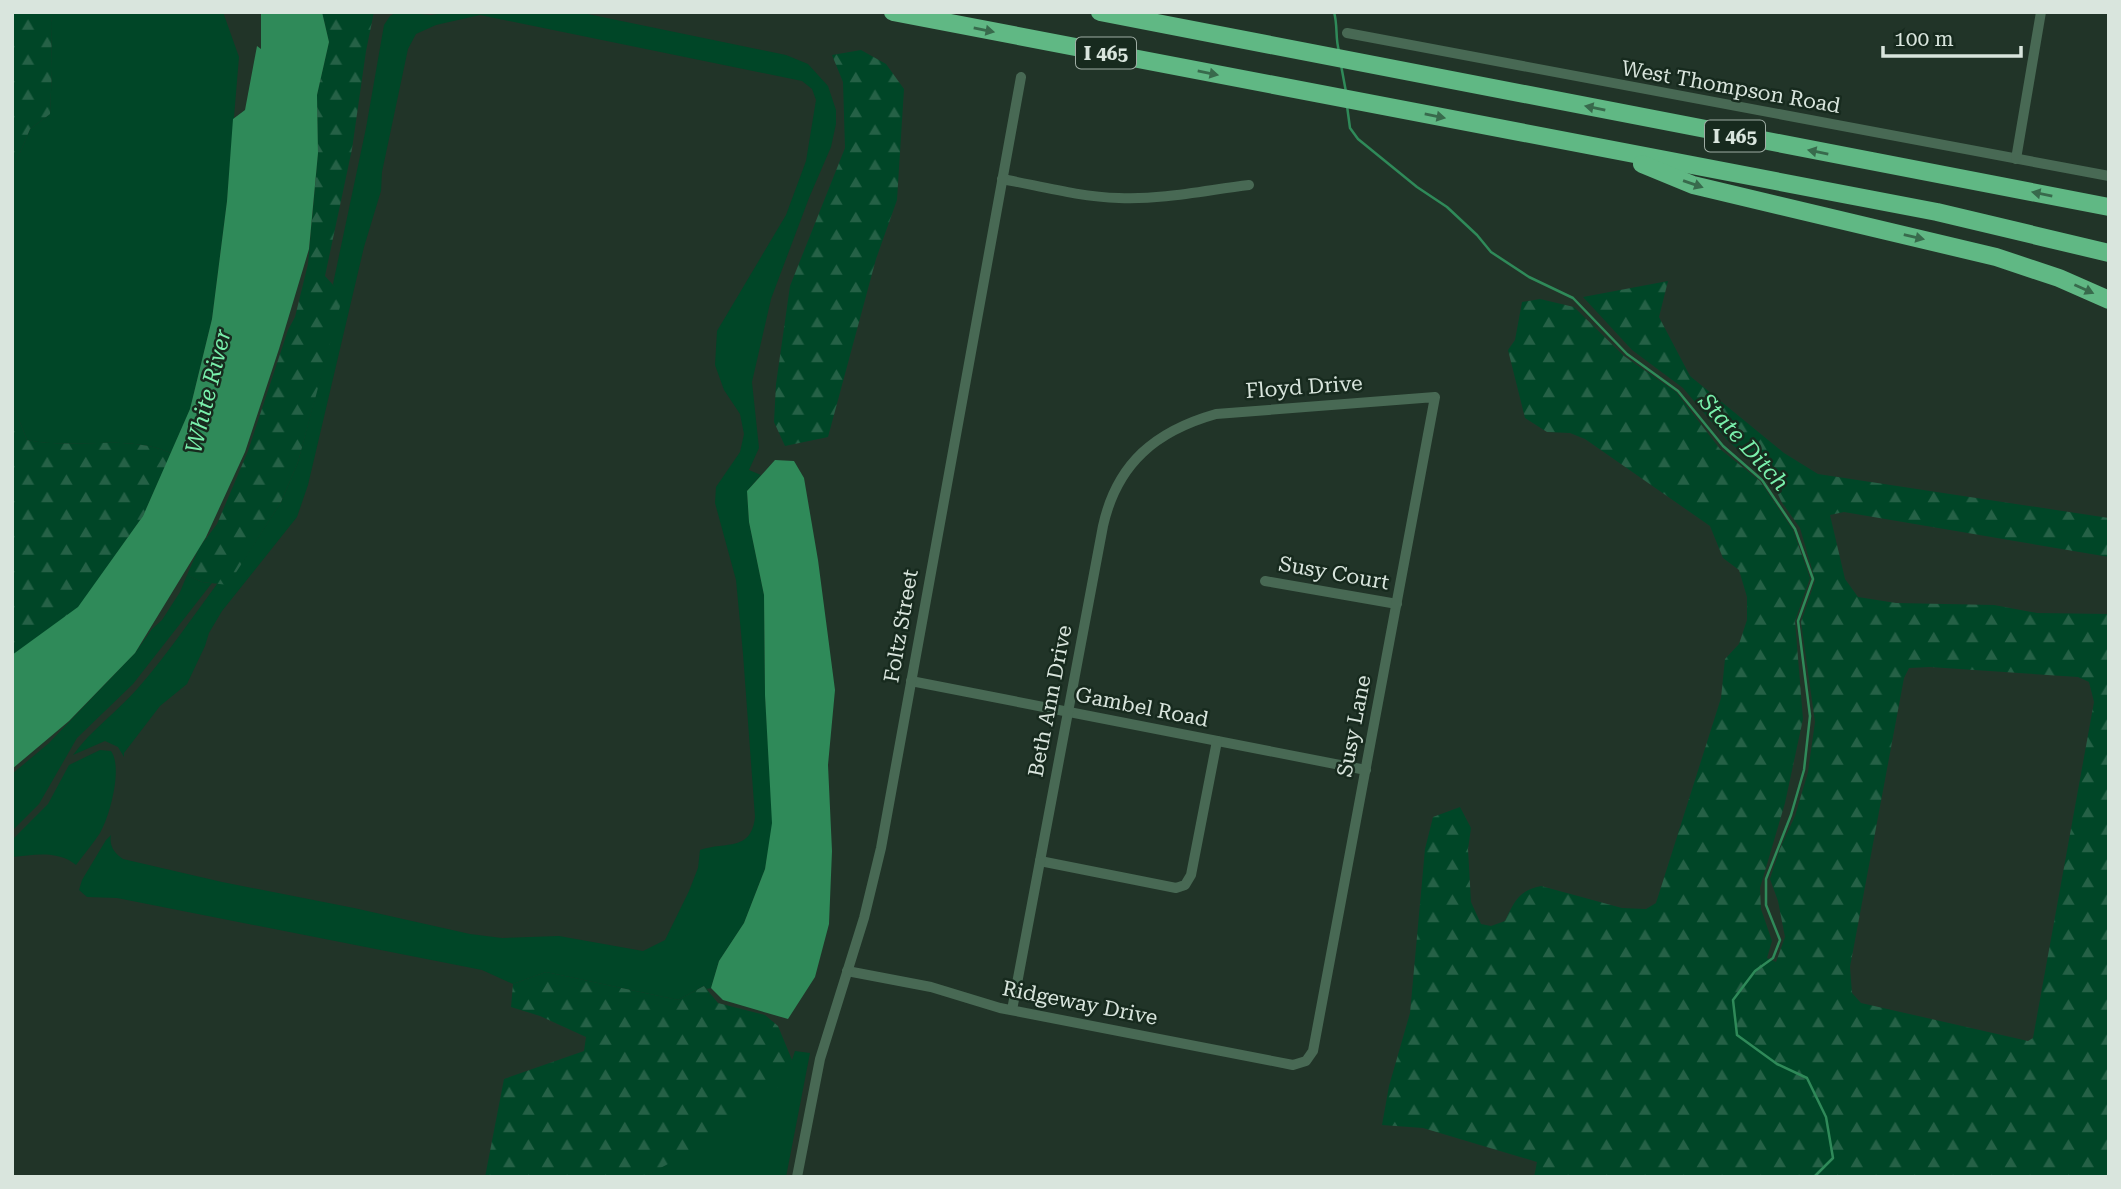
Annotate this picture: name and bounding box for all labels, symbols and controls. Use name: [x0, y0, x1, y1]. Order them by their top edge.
scale bar: [1883, 14, 2021, 58]
one-way arrow: [973, 24, 995, 35]
text: 100 m: [1894, 27, 1954, 51]
road number: I 465: [1076, 38, 1136, 68]
street label: West Thompson Road: [1620, 56, 1843, 118]
one-way arrow: [1197, 67, 1219, 78]
one-way arrow: [1584, 103, 1606, 114]
one-way arrow: [1424, 111, 1446, 122]
road number: I 465: [1705, 120, 1765, 152]
one-way arrow: [1807, 146, 1829, 157]
one-way arrow: [1682, 179, 1703, 190]
one-way arrow: [2031, 189, 2053, 200]
one-way arrow: [1903, 232, 1925, 243]
one-way arrow: [2074, 283, 2095, 294]
water label: White River: [180, 326, 237, 456]
street label: Floyd Drive: [1245, 371, 1363, 403]
water label: State Ditch: [1692, 387, 1794, 496]
street label: Susy Court: [1277, 551, 1391, 595]
street label: Foltz Street: [879, 567, 923, 684]
street label: Beth Ann Drive: [1023, 623, 1077, 779]
street label: Susy Lane: [1332, 673, 1376, 779]
street label: Gambel Road: [1073, 682, 1211, 732]
street label: Ridgeway Drive: [1000, 976, 1160, 1030]

